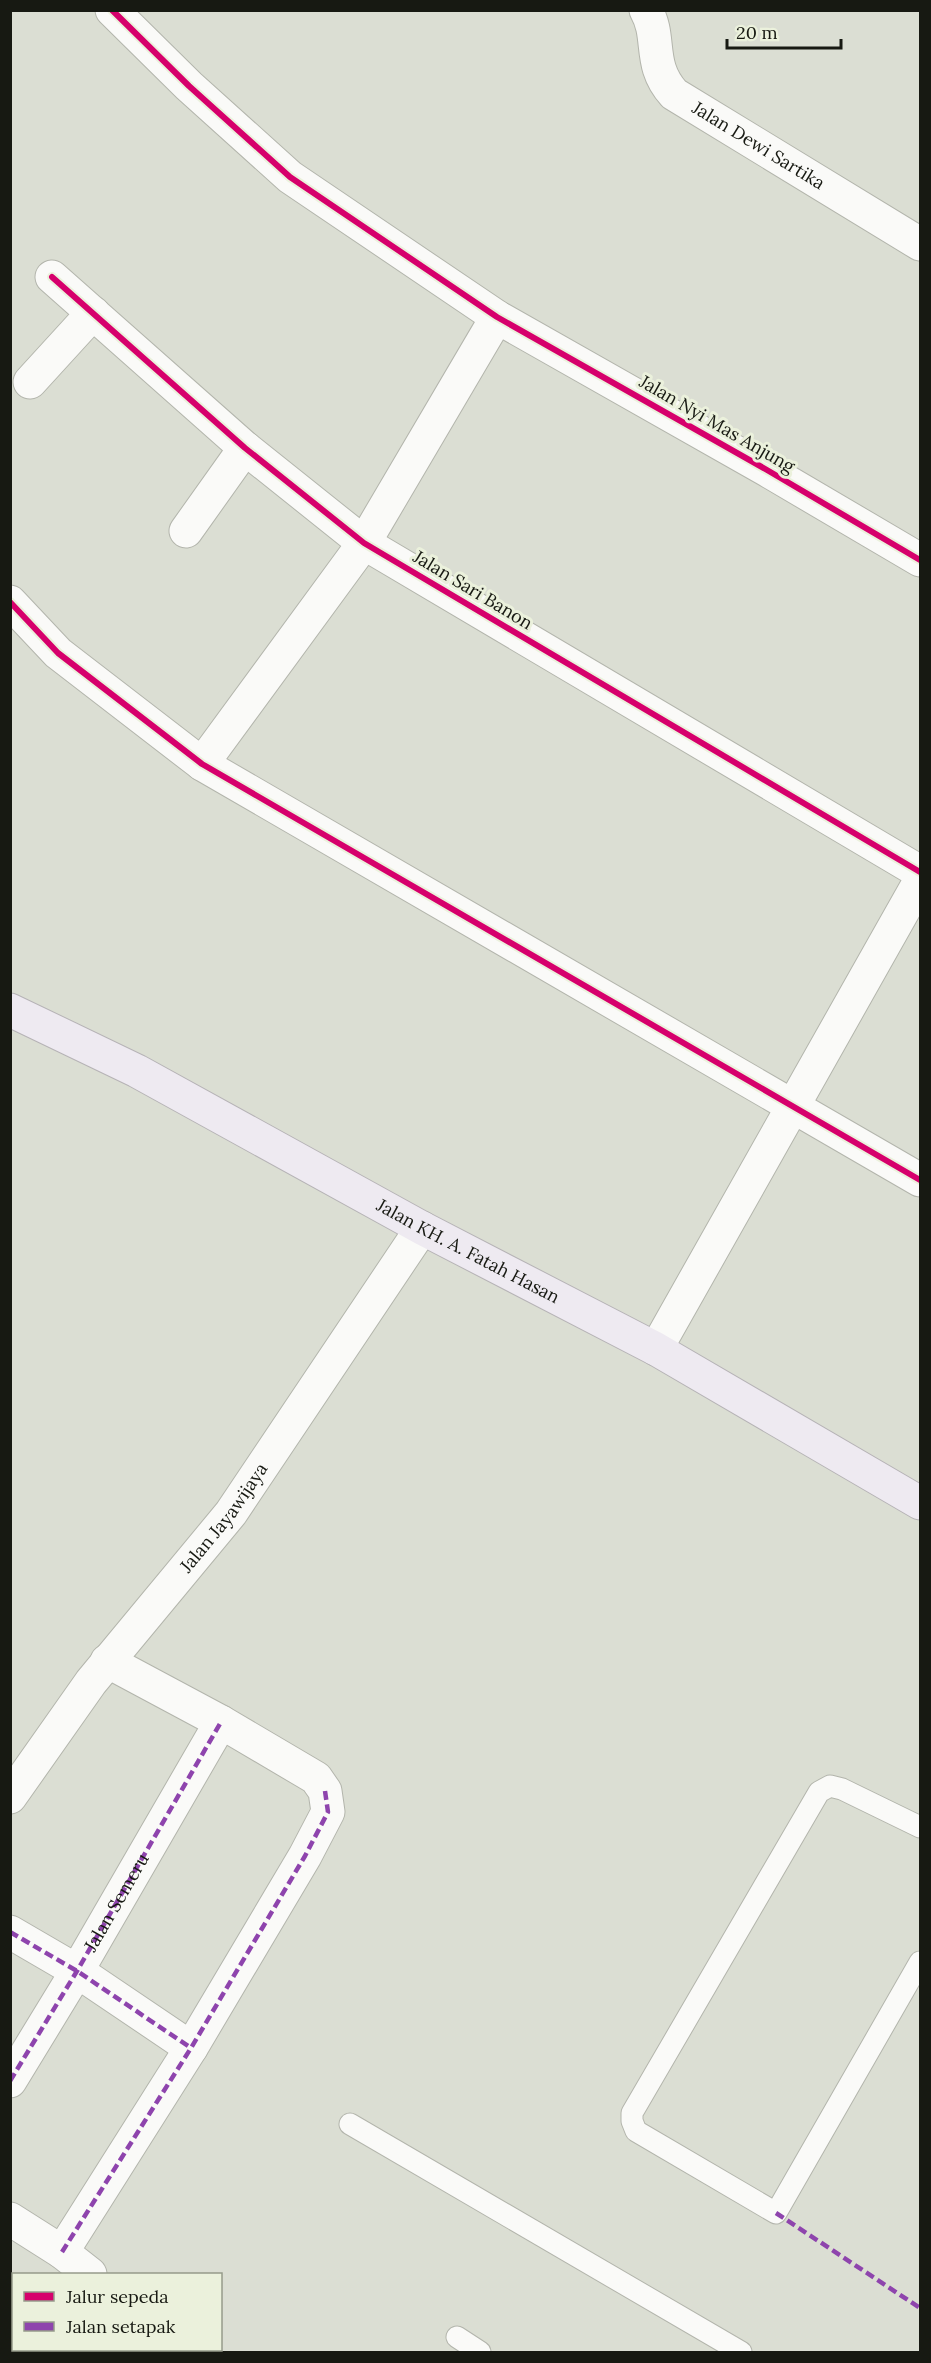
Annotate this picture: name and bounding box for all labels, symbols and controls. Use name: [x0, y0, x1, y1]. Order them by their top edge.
scale bar: [727, 12, 841, 50]
text: 20 m: [736, 21, 778, 44]
street label: Jalan Dewi Sartika: [687, 95, 829, 194]
street label: Jalan Nyi Mas Anjung: [635, 369, 800, 478]
street label: Jalan Sari Banon: [408, 544, 537, 634]
street label: Jalan KH. A. Fatah Hasan: [372, 1193, 564, 1308]
street label: Jalan Jayawijaya: [174, 1458, 272, 1578]
street label: Jalan Semeru: [78, 1849, 154, 1956]
legend: [12, 2273, 222, 2351]
text: Jalur sepeda: [65, 2285, 168, 2308]
text: Jalan setapak: [65, 2315, 176, 2338]

